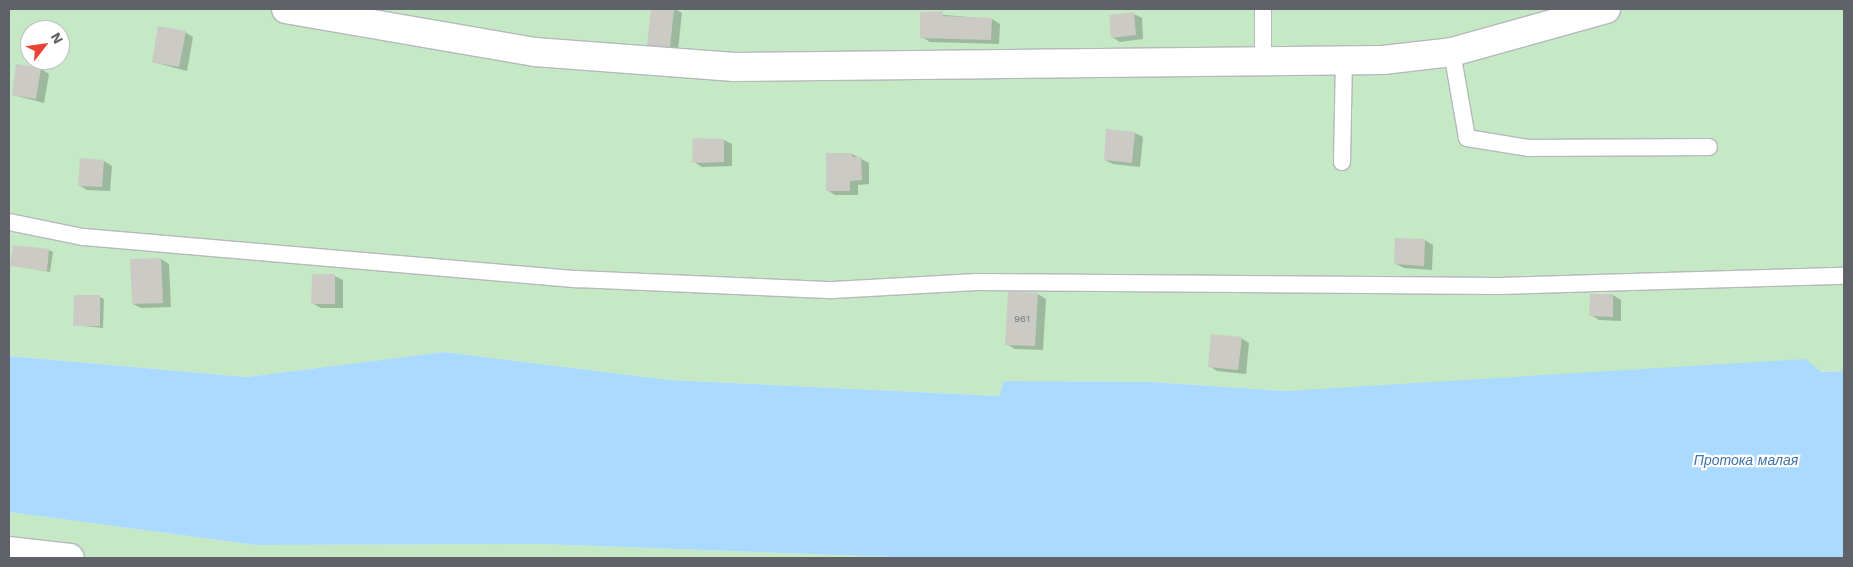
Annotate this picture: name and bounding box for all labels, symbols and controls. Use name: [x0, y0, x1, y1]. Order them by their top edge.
north arrow: [20, 20, 70, 70]
text: N: [48, 30, 67, 46]
house number: 961: [1014, 313, 1030, 325]
water label: Протока малая: [1694, 452, 1798, 468]

